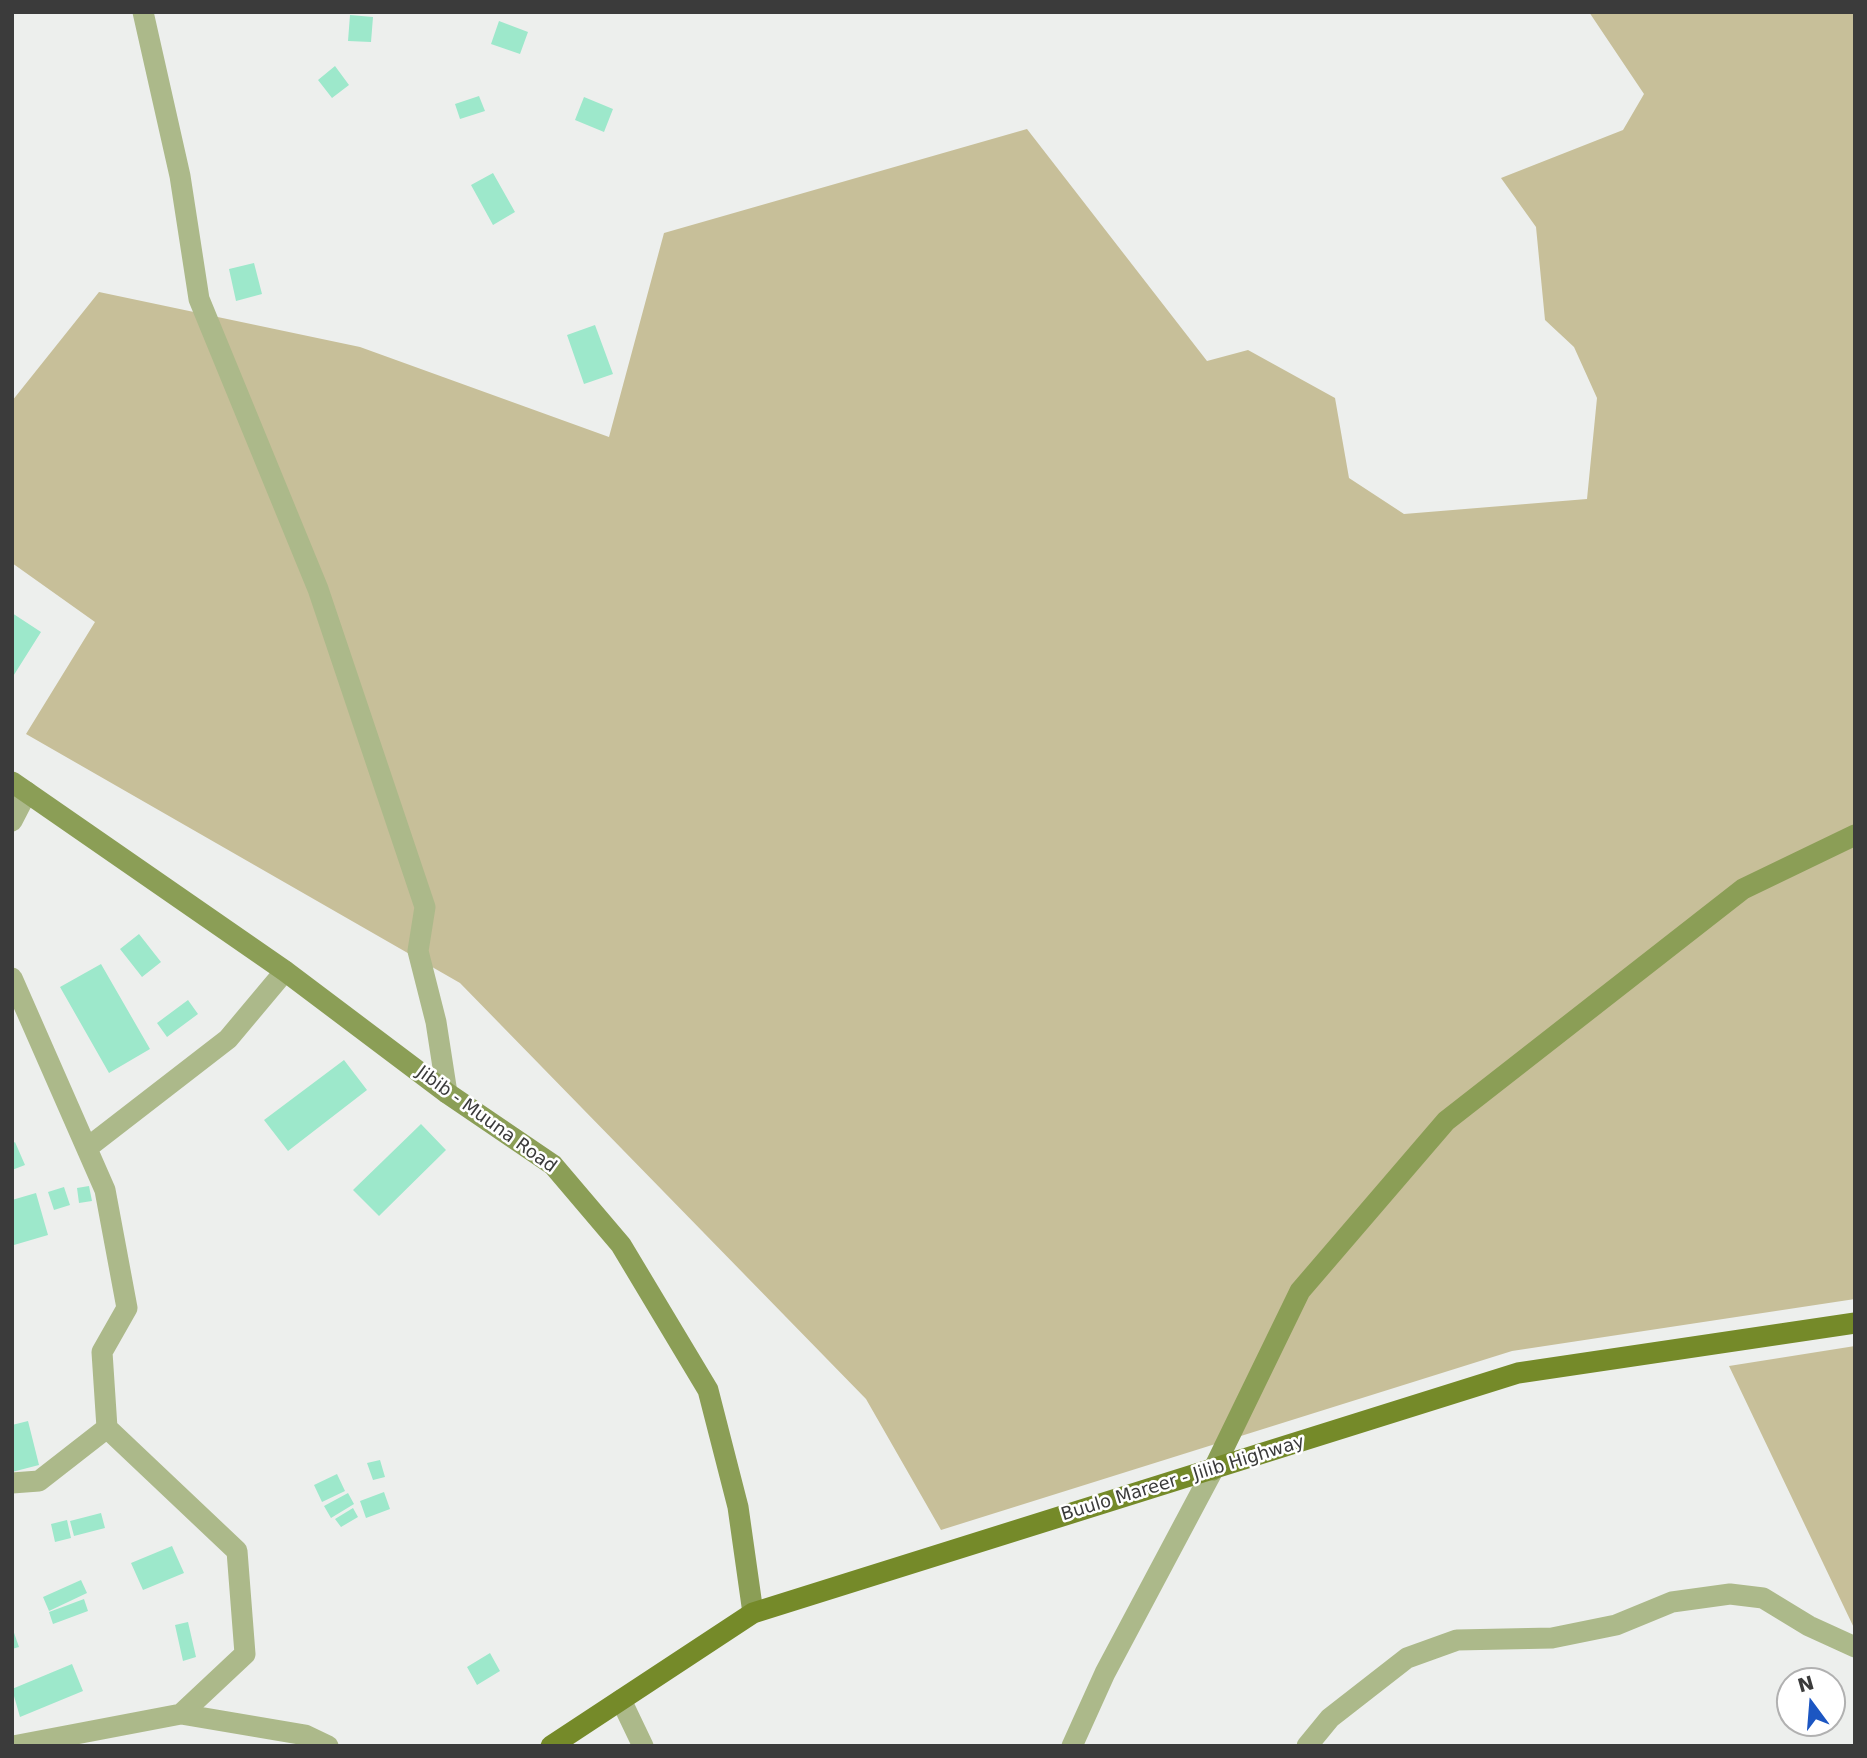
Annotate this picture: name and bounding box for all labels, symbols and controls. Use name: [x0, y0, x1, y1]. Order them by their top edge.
street label: Jibib - Muuna Road: [412, 1062, 560, 1178]
street label: Buulo Mareer - Jilib Highway: [1059, 1432, 1307, 1526]
north arrow: [1776, 1667, 1846, 1737]
text: N: [1795, 1671, 1816, 1697]

